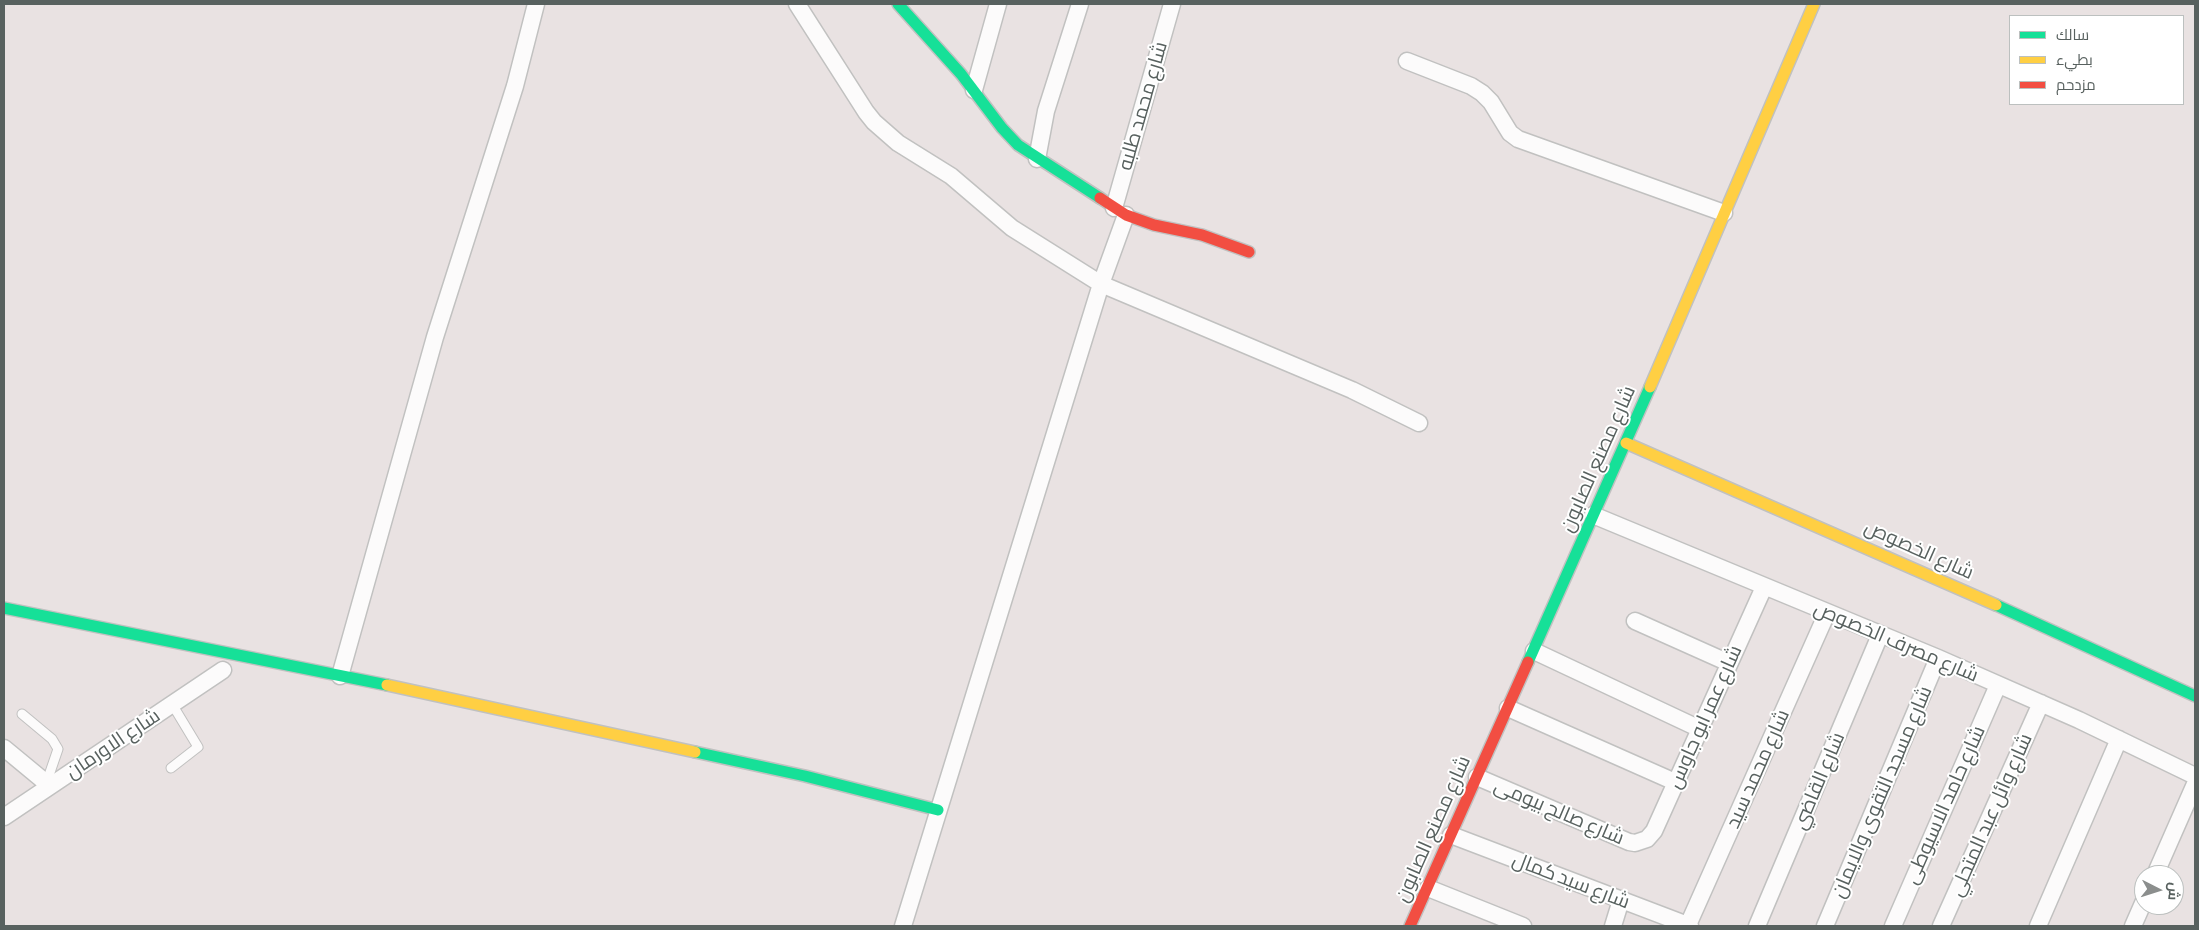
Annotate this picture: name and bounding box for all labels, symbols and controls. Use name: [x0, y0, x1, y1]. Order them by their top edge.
legend: [2009, 15, 2184, 105]
text: سالك: [2056, 28, 2089, 43]
street label: شارع محمد طلبه: [1113, 39, 1173, 173]
text: بطيء: [2056, 53, 2093, 68]
text: مزدحم: [2056, 78, 2096, 93]
street label: شارع مصنع الصابون: [1555, 382, 1641, 536]
street label: شارع الخصوص: [1860, 515, 1978, 585]
street label: شارع مصرف الخصوص: [1810, 596, 1982, 688]
street label: شارع عمر ابو جاوس: [1663, 642, 1747, 792]
street label: شارع مسجد التقوى والايمان: [1826, 683, 1938, 901]
street label: شارع الاورمان: [61, 704, 165, 784]
street label: شارع محمد سيد: [1721, 706, 1795, 832]
street label: شارع حامد الاسيوطى: [1899, 722, 1991, 888]
street label: شارع القاضي: [1788, 729, 1850, 833]
street label: شارع وائل عبد المتجلي: [1944, 730, 2038, 900]
street label: شارع مصنع الصابون: [1390, 752, 1476, 906]
street label: شارع صالح بيومى: [1490, 774, 1628, 850]
street label: شارع سيد كمال: [1509, 848, 1633, 914]
north arrow: [2134, 865, 2184, 915]
text: ش: [2165, 882, 2181, 901]

